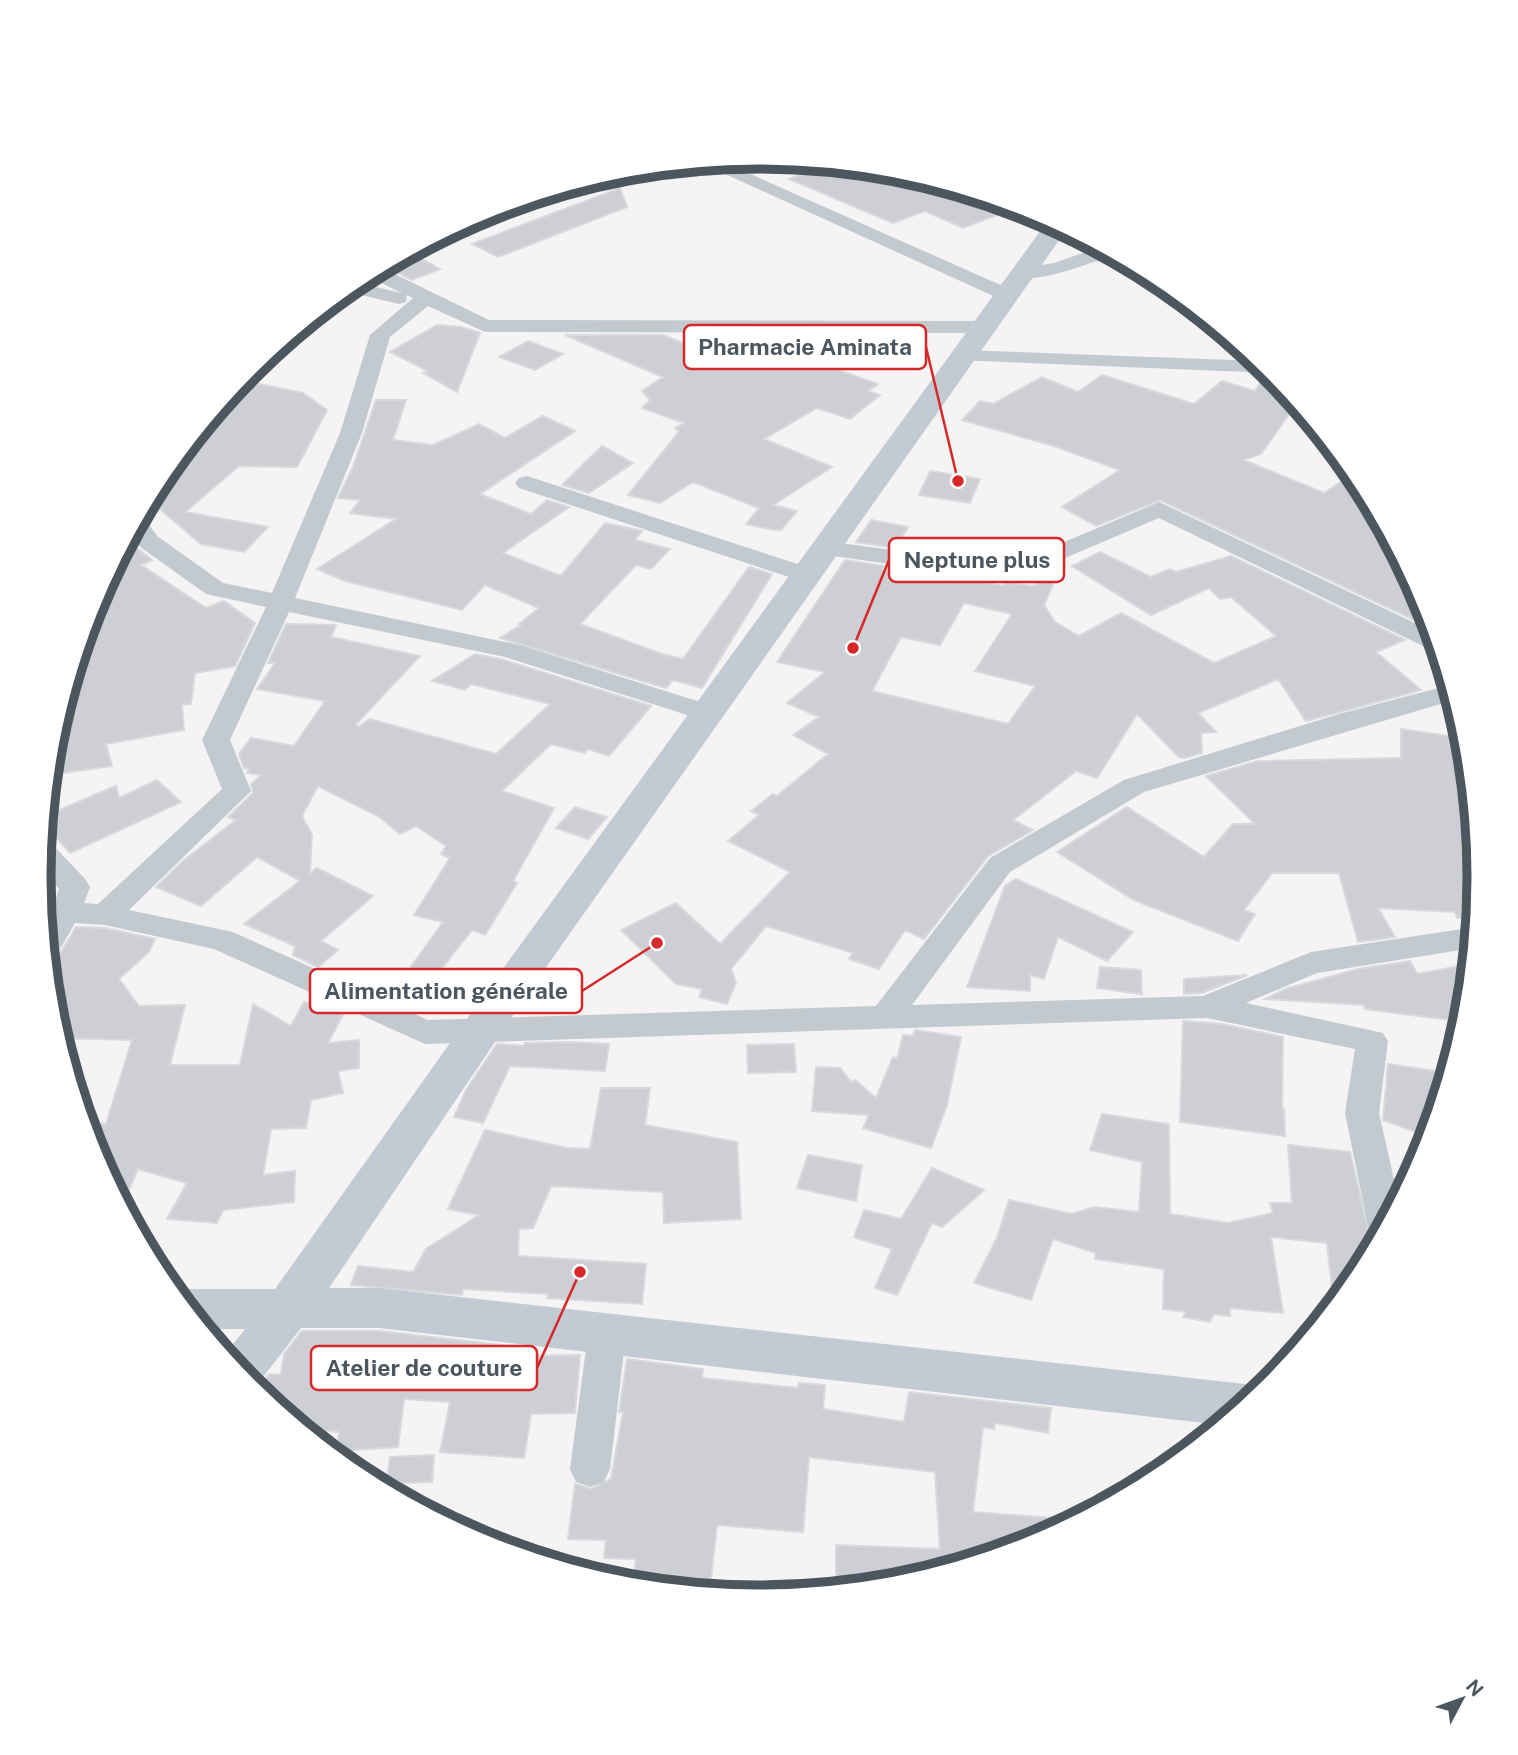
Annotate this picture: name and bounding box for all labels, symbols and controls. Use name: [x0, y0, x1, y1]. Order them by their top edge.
callout: Pharmacie Aminata: [684, 325, 926, 369]
text: Pharmacie Aminata: [698, 333, 912, 360]
callout: Neptune plus: [889, 538, 1064, 582]
text: Neptune plus: [904, 546, 1050, 573]
callout: Alimentation générale: [310, 969, 582, 1013]
text: Alimentation générale: [324, 977, 568, 1004]
callout: Atelier de couture: [311, 1346, 537, 1390]
text: Atelier de couture: [326, 1354, 522, 1381]
north arrow: [1427, 1664, 1497, 1734]
text: N: [1462, 1675, 1488, 1701]

